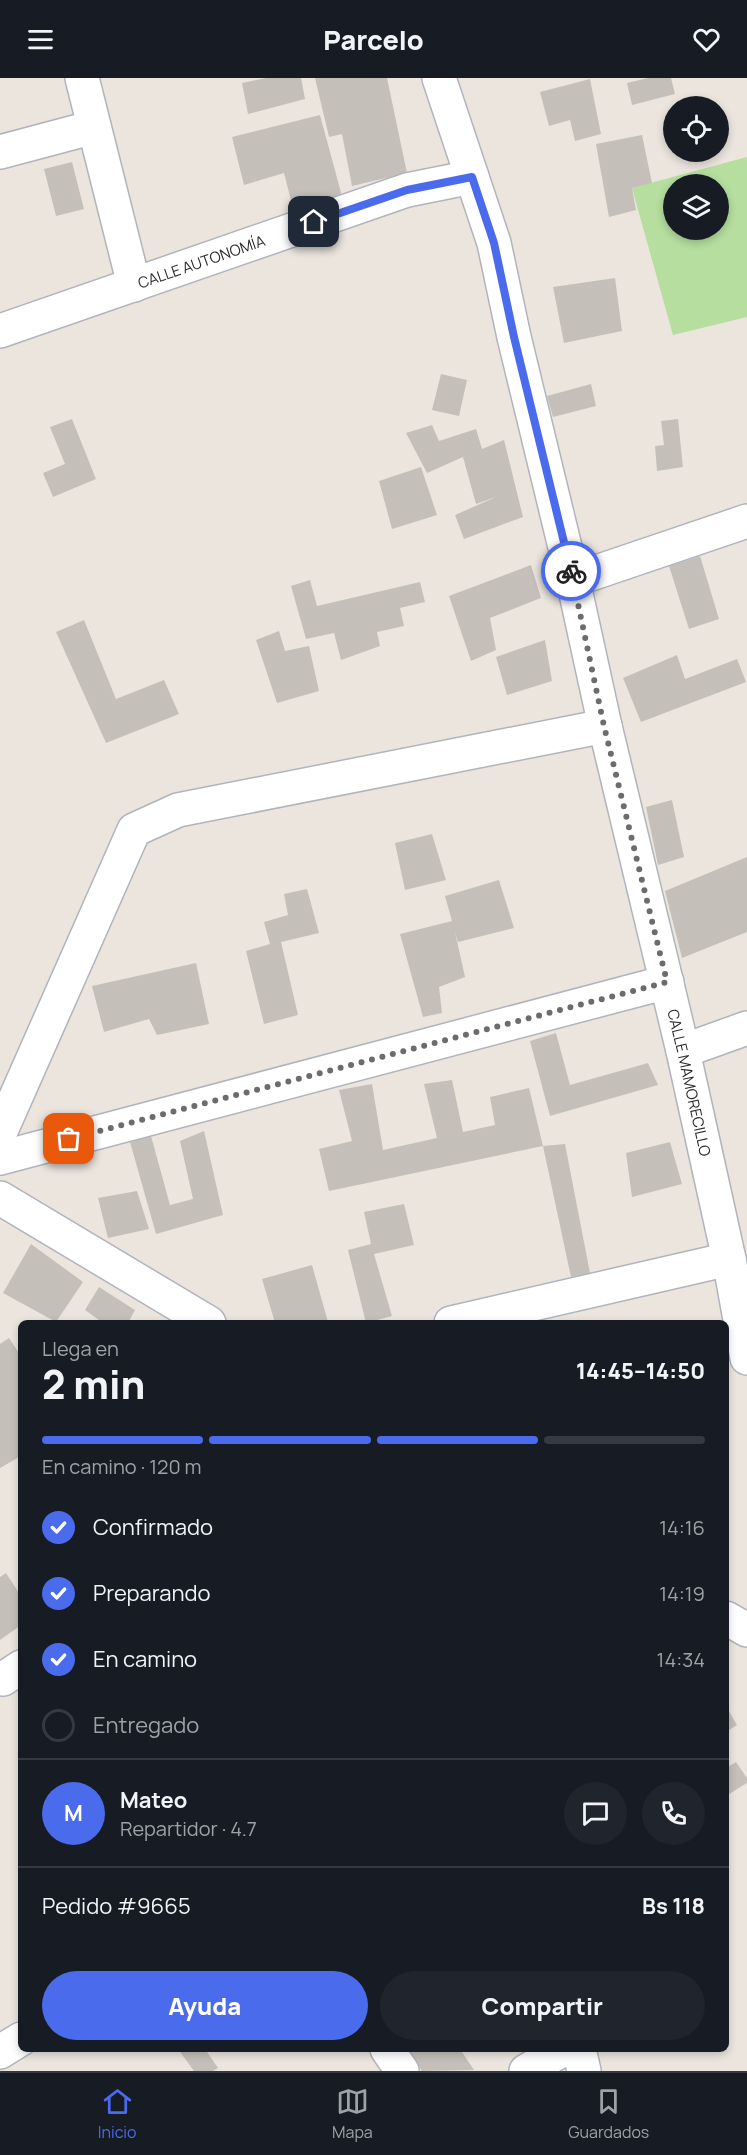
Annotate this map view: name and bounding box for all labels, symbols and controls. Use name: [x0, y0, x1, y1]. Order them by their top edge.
text: Parcelo: [323, 21, 424, 58]
icon: menu: [24, 23, 57, 56]
icon: heart: [690, 23, 723, 56]
map controls: [663, 96, 729, 240]
button: locate: [663, 96, 729, 162]
button: layers: [663, 174, 729, 240]
pin: [288, 196, 339, 247]
icon: home: [297, 205, 330, 238]
street label: CALLE AUTONOMÍA: [135, 229, 268, 293]
courier: [541, 541, 601, 601]
icon: bike: [555, 555, 588, 588]
street label: CALLE MAMORECILLO: [663, 1007, 716, 1158]
pin: [43, 1113, 94, 1164]
icon: bag: [52, 1122, 85, 1155]
text: Llega en: [42, 1335, 119, 1362]
text: 14:45–14:50: [576, 1356, 705, 1386]
text: 2 min: [42, 1357, 145, 1411]
text: En camino · 120 m: [42, 1453, 202, 1480]
icon: check: [42, 1511, 75, 1544]
text: Confirmado: [93, 1512, 213, 1542]
text: 14:16: [659, 1514, 705, 1541]
icon: check: [42, 1577, 75, 1610]
text: Preparando: [93, 1578, 211, 1608]
text: 14:19: [659, 1580, 705, 1607]
icon: check: [42, 1643, 75, 1676]
text: En camino: [93, 1644, 197, 1674]
text: 14:34: [657, 1646, 705, 1673]
text: Entregado: [93, 1710, 199, 1740]
button: chat: [564, 1782, 627, 1845]
button: phone: [642, 1782, 705, 1845]
text: Mateo: [120, 1785, 187, 1815]
text: M: [64, 1798, 83, 1828]
text: Repartidor · 4.7: [120, 1815, 257, 1842]
text: Pedido #9665: [42, 1891, 191, 1921]
text: Bs 118: [642, 1891, 705, 1921]
button: Ayuda: [42, 1971, 368, 2040]
button: Compartir: [380, 1971, 705, 2040]
tab: Inicio: [98, 2085, 137, 2143]
tab: Mapa: [332, 2085, 373, 2143]
tab: Guardados: [568, 2085, 649, 2143]

